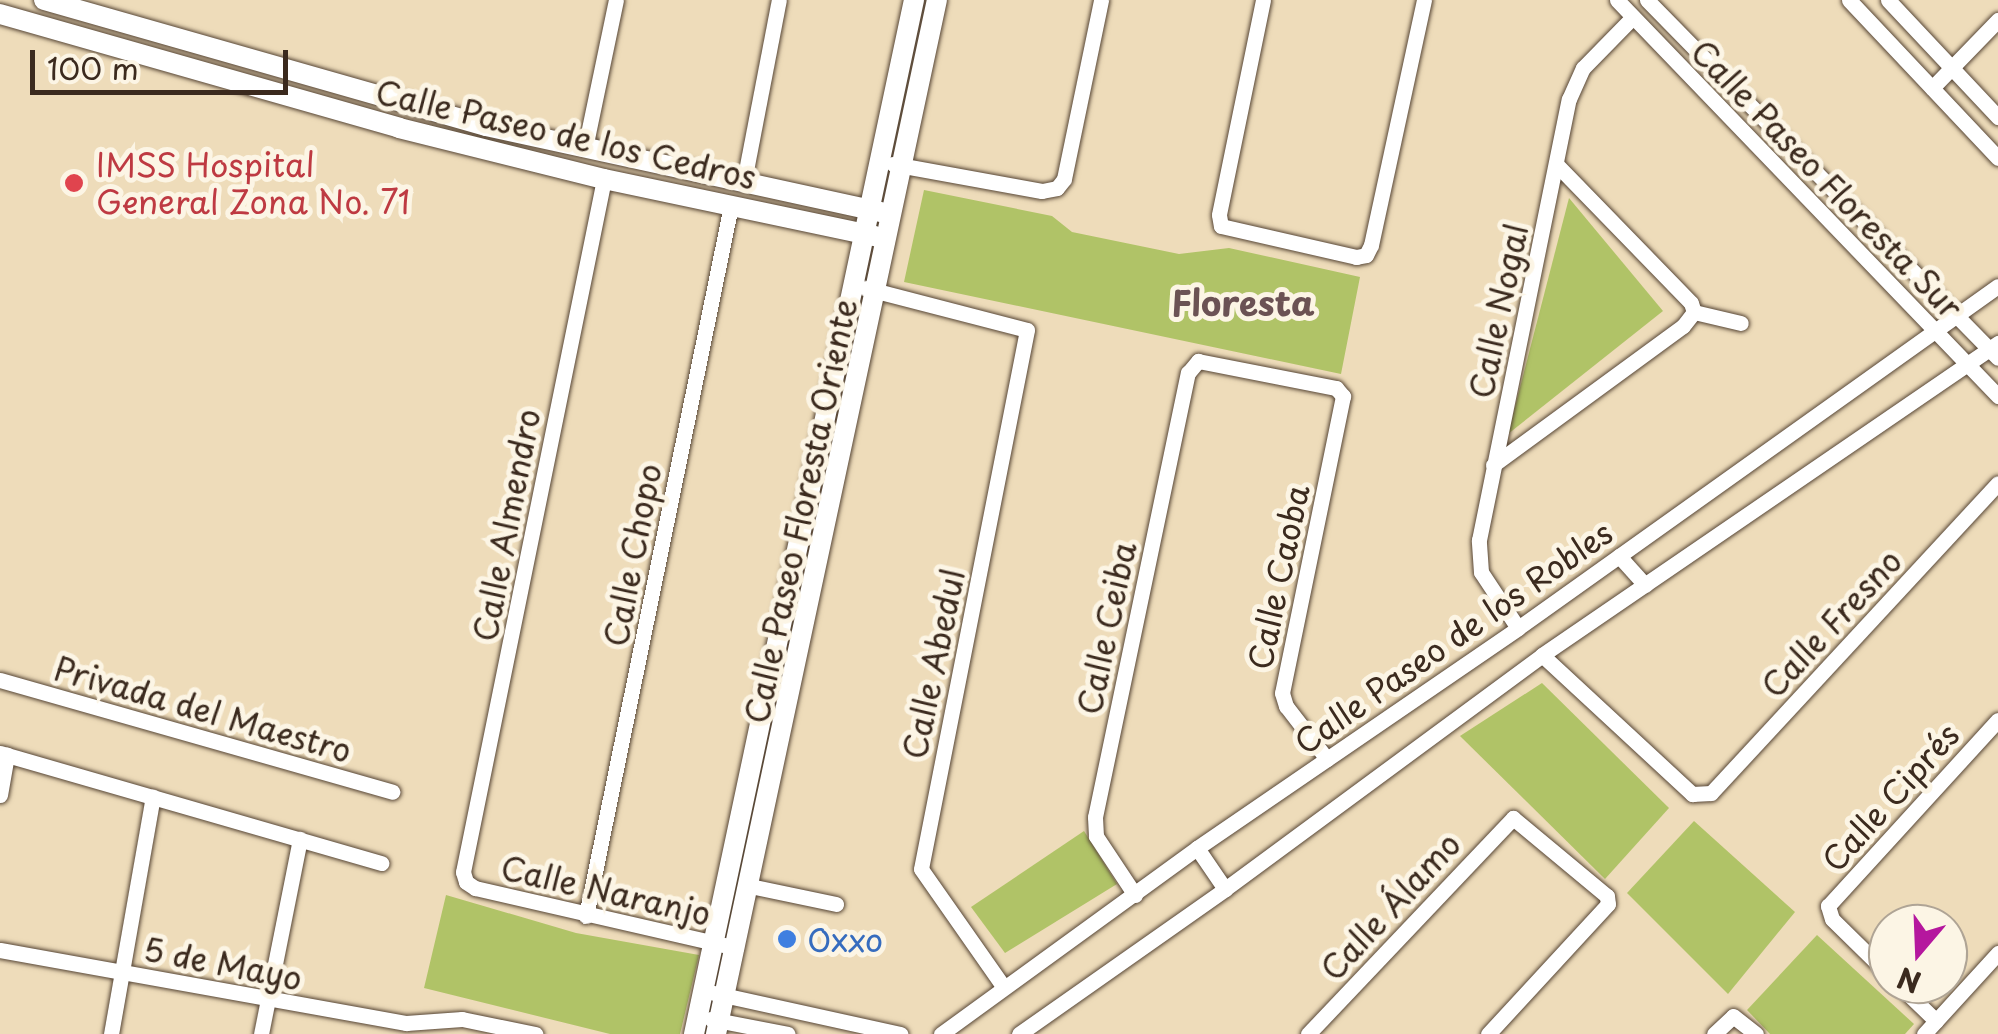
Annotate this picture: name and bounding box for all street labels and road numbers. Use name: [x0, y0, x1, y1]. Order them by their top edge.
street label: Calle Paseo Floresta Sur: [1683, 31, 1971, 327]
street label: Calle Paseo de los Cedros: [372, 71, 760, 197]
street label: Calle Nogal: [1461, 219, 1535, 403]
street label: Calle Paseo Floresta Oriente: [736, 294, 864, 728]
street label: Calle Almendro: [464, 405, 548, 645]
street label: Calle Chopo: [595, 460, 669, 650]
street label: Calle Caoba: [1240, 481, 1316, 673]
street label: Calle Paseo de los Robles: [1286, 512, 1620, 762]
street label: Calle Ceiba: [1069, 538, 1143, 718]
street label: Calle Fresno: [1753, 541, 1909, 705]
street label: Calle Abedul: [894, 565, 972, 763]
street label: Privada del Maestro: [50, 648, 356, 770]
street label: Calle Ciprés: [1813, 714, 1967, 880]
street label: Calle Álamo: [1312, 824, 1468, 988]
street label: Calle Naranjo: [499, 847, 713, 933]
street label: 5 de Mayo: [139, 929, 307, 997]

